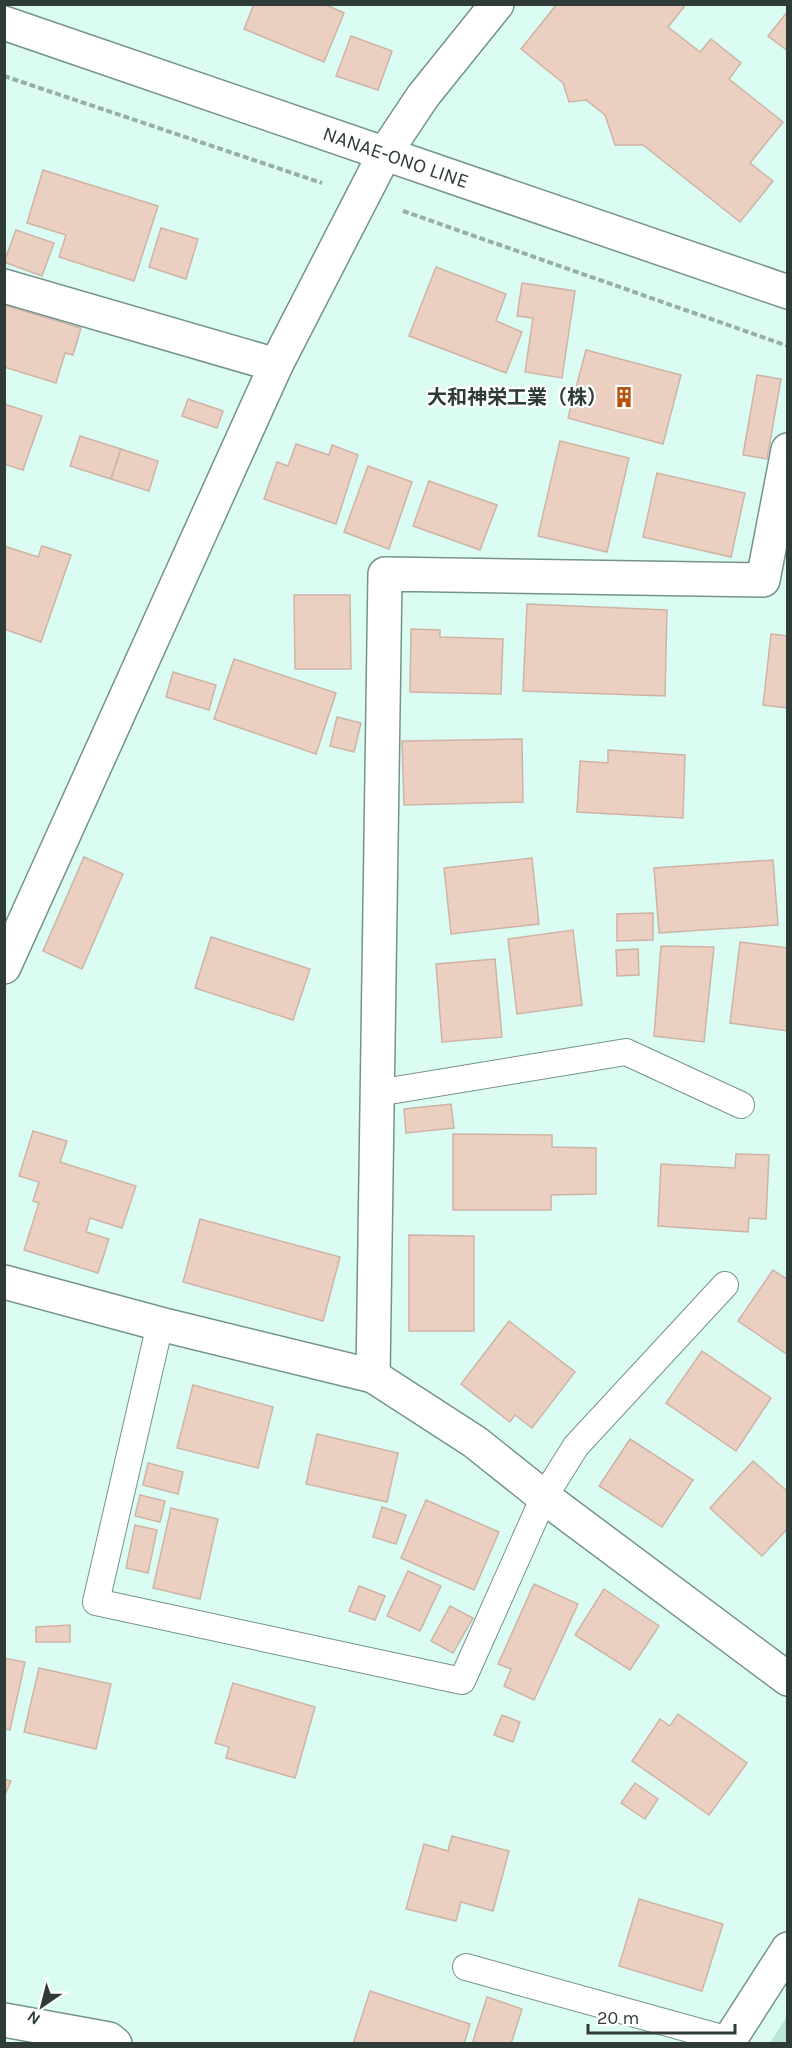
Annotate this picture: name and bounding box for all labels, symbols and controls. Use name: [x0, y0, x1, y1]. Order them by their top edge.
street label: NANAE-ONO LINE: [320, 122, 472, 193]
building icon: 大和神栄工業（株）: [612, 385, 636, 409]
place label: 大和神栄工業（株）: [427, 386, 607, 409]
north arrow: [12, 1976, 72, 2036]
scale bar: [588, 1997, 735, 2035]
text: N: [24, 2007, 44, 2029]
text: 20 m: [597, 2007, 639, 2029]

